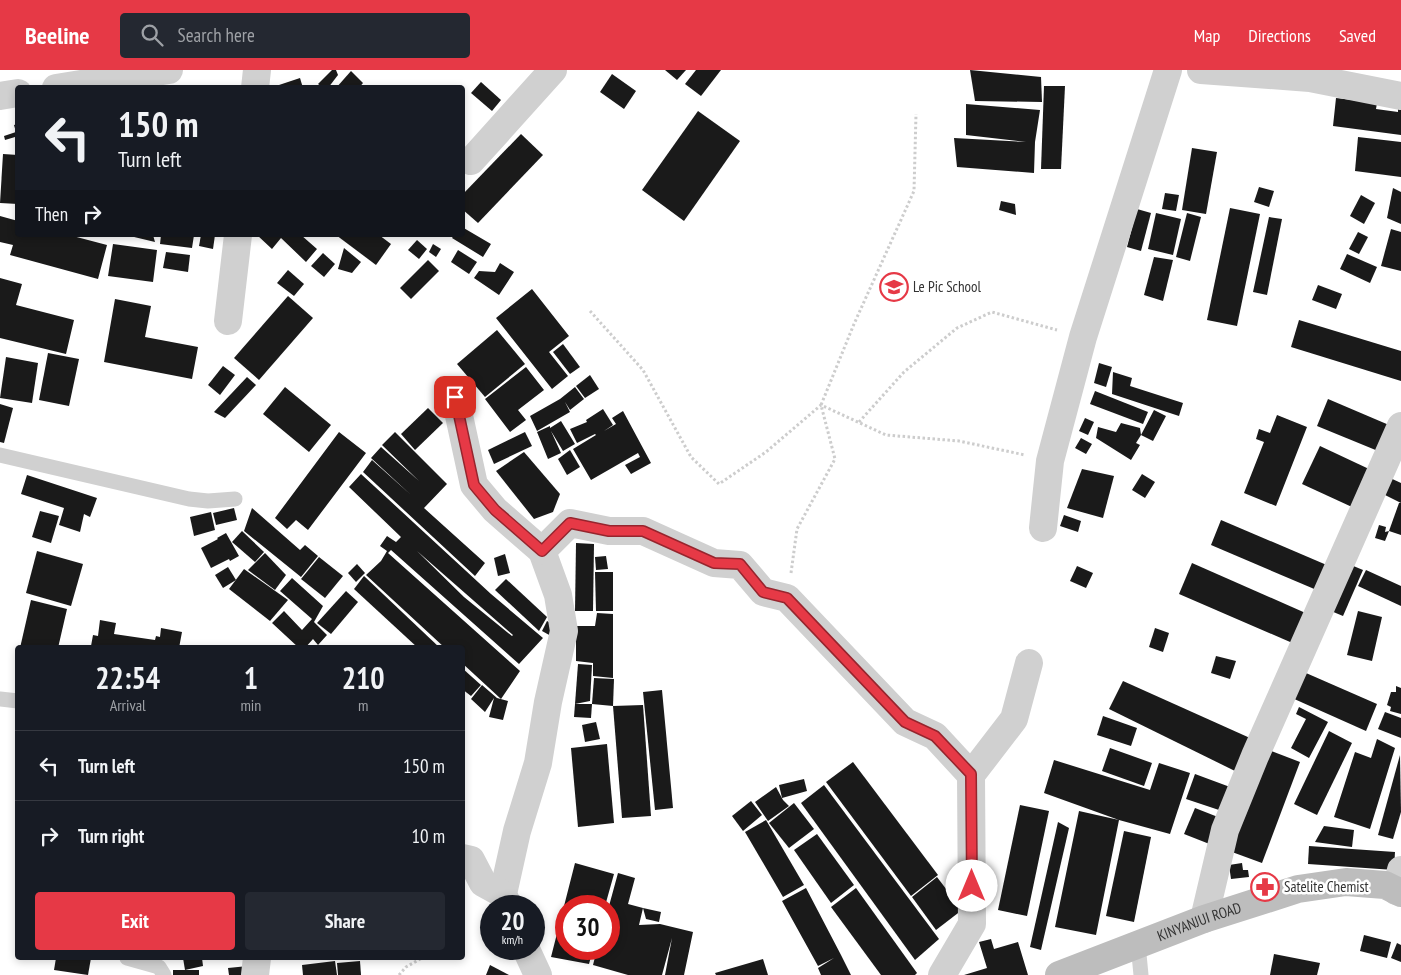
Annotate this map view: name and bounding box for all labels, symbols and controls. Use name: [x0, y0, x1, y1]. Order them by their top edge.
search box: [120, 13, 470, 58]
text: Beeline: [25, 20, 90, 51]
icon: search: [138, 21, 166, 49]
text: Search here: [178, 23, 255, 47]
text: Map: [1194, 24, 1220, 47]
text: Directions: [1248, 24, 1311, 47]
text: Saved: [1339, 24, 1376, 47]
text: 150 m: [118, 101, 199, 147]
icon: left: [35, 105, 100, 170]
text: Turn left: [118, 145, 182, 173]
icon: right: [78, 200, 106, 228]
text: Then: [35, 202, 68, 226]
school or university icon: Le Pic School: [879, 272, 909, 302]
place label: Le Pic School: [913, 277, 982, 296]
pin: [434, 376, 476, 418]
icon: arrive: [441, 383, 469, 411]
text: 22:54: [95, 658, 160, 697]
text: 1: [244, 658, 258, 697]
text: 210: [342, 658, 385, 697]
text: Arrival: [110, 695, 146, 715]
text: min: [240, 695, 261, 715]
text: m: [358, 695, 368, 715]
icon: left: [35, 752, 63, 780]
text: Turn left: [78, 754, 135, 778]
text: 150 m: [403, 754, 445, 778]
icon: right: [35, 822, 63, 850]
text: Turn right: [78, 824, 144, 848]
text: 10 m: [412, 824, 445, 848]
position arrow: [945, 859, 997, 911]
pharmacy icon: Satelite Chemist: [1250, 872, 1280, 902]
place label: Satelite Chemist: [1284, 877, 1369, 896]
button: Exit: [35, 892, 235, 950]
button: Share: [245, 892, 445, 950]
speed limit sign: 30: [555, 895, 620, 960]
street label: KINYANJUI ROAD: [1154, 898, 1244, 945]
text: 20: [501, 905, 524, 937]
text: km/h: [502, 932, 523, 947]

